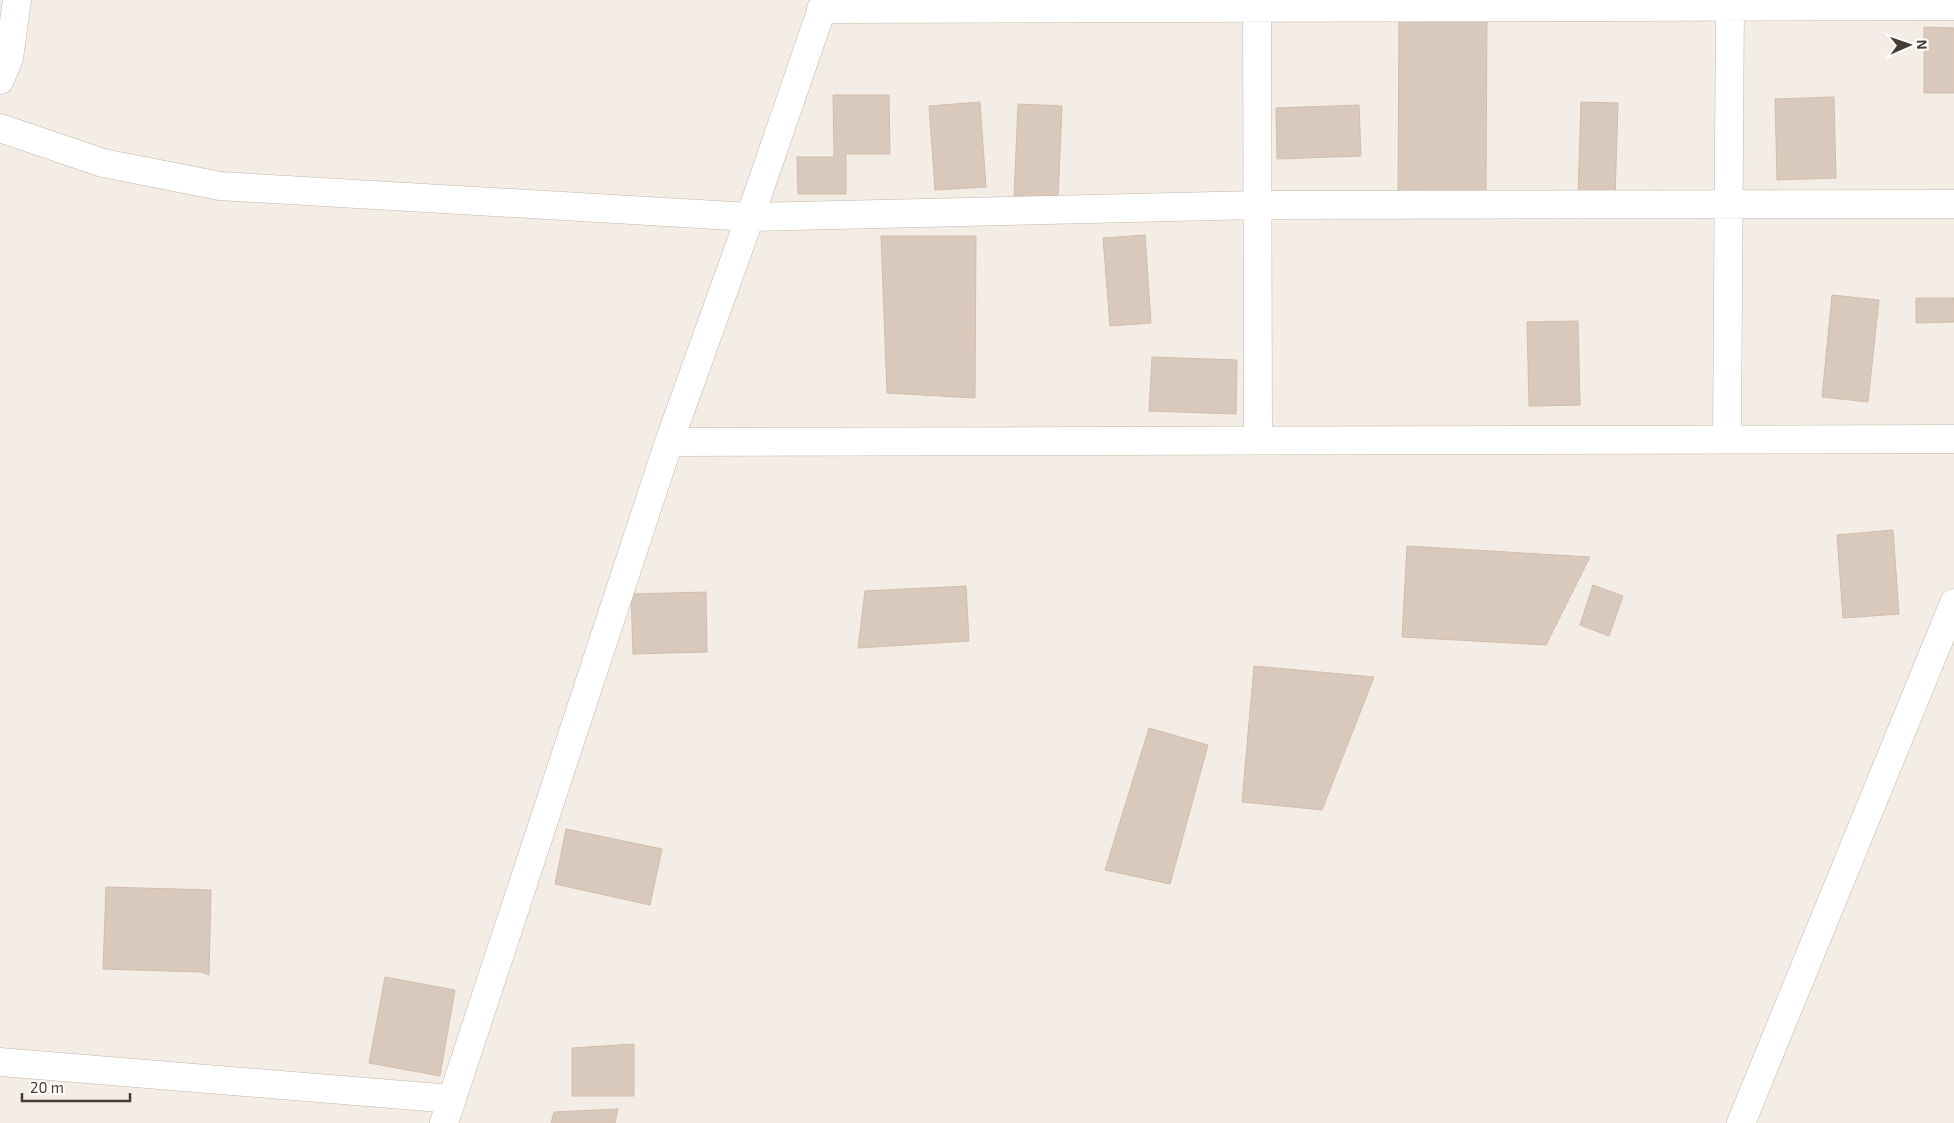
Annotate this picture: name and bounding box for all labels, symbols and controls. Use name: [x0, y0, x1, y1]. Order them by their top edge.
north arrow: [1884, 20, 1934, 70]
text: N: [1914, 39, 1931, 50]
scale bar: [22, 1070, 130, 1102]
text: 20 m: [30, 1078, 64, 1096]

